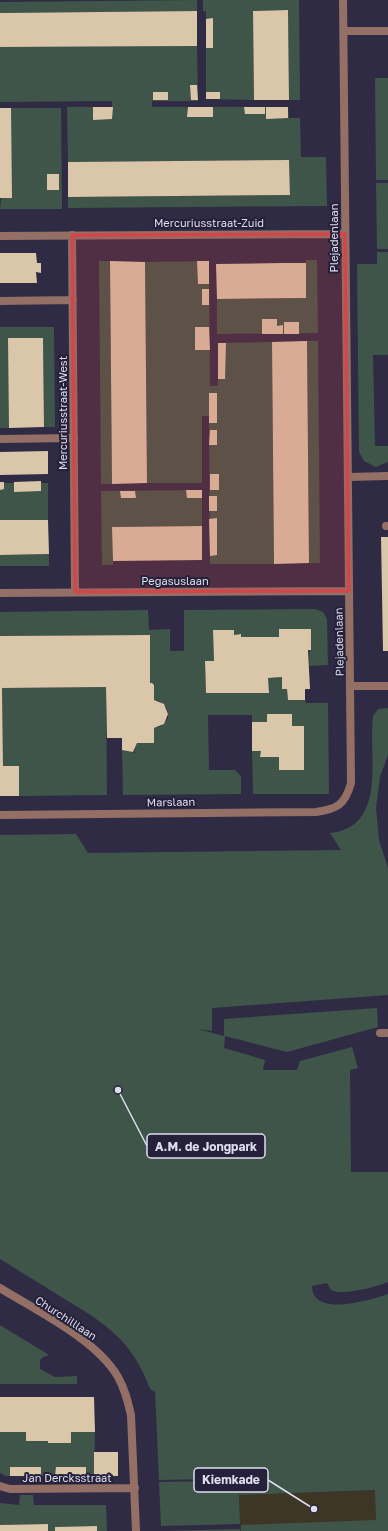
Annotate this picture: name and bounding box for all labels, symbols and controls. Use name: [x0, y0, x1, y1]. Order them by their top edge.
street label: Plejadenlaan: [327, 204, 340, 272]
street label: Mercuriusstraat-Zuid: [154, 216, 264, 229]
street label: Mercuriusstraat-West: [56, 356, 69, 470]
street label: Pegasuslaan: [141, 574, 209, 587]
street label: Plejadenlaan: [331, 608, 346, 677]
street label: Marslaan: [147, 795, 195, 808]
callout: A.M. de Jongpark: [147, 1134, 265, 1158]
text: A.M. de Jongpark: [155, 1139, 257, 1154]
street label: Churchilllaan: [33, 1293, 99, 1342]
callout: Kiemkade: [194, 1468, 268, 1492]
street label: Jan Dercksstraat: [22, 1471, 112, 1484]
text: Kiemkade: [202, 1472, 260, 1487]

